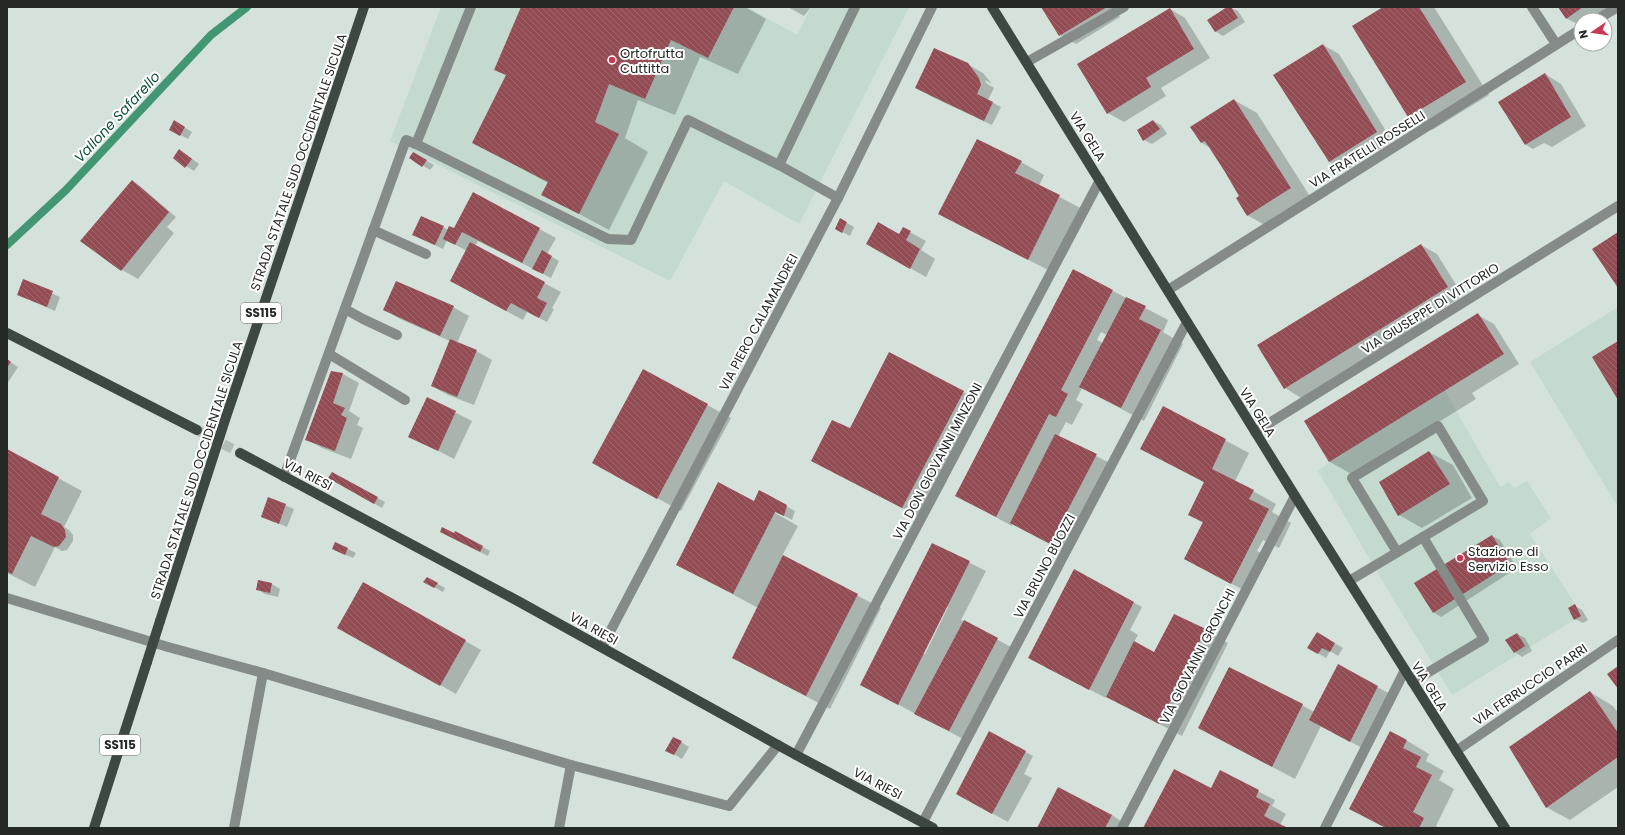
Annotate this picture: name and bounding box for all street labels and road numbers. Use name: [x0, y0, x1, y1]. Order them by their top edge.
street label: STRADA STATALE SUD OCCIDENTALE SICULA: [245, 31, 352, 293]
street label: VIA FRATELLI ROSSELLI: [1306, 106, 1429, 193]
street label: VIA GELA: [1065, 108, 1110, 165]
street label: VIA PIERO CALAMANDREI: [714, 250, 803, 394]
street label: VIA GIUSEPPE DI VITTORIO: [1358, 258, 1503, 359]
road number: SS115: [241, 303, 281, 323]
street label: STRADA STATALE SUD OCCIDENTALE SICULA: [146, 338, 247, 602]
street label: VIA DON GIOVANNI MINZONI: [888, 379, 987, 543]
street label: VIA GELA: [1235, 384, 1280, 441]
street label: VIA RIESI: [280, 454, 336, 495]
street label: VIA BRUNO BUOZZI: [1009, 511, 1080, 622]
street label: VIA GIOVANNI GRONCHI: [1155, 585, 1240, 727]
street label: VIA RIESI: [566, 607, 621, 650]
street label: VIA FERRUCCIO PARRI: [1469, 639, 1591, 730]
street label: VIA GELA: [1407, 658, 1452, 715]
road number: SS115: [100, 735, 140, 755]
street label: VIA RIESI: [850, 763, 906, 804]

